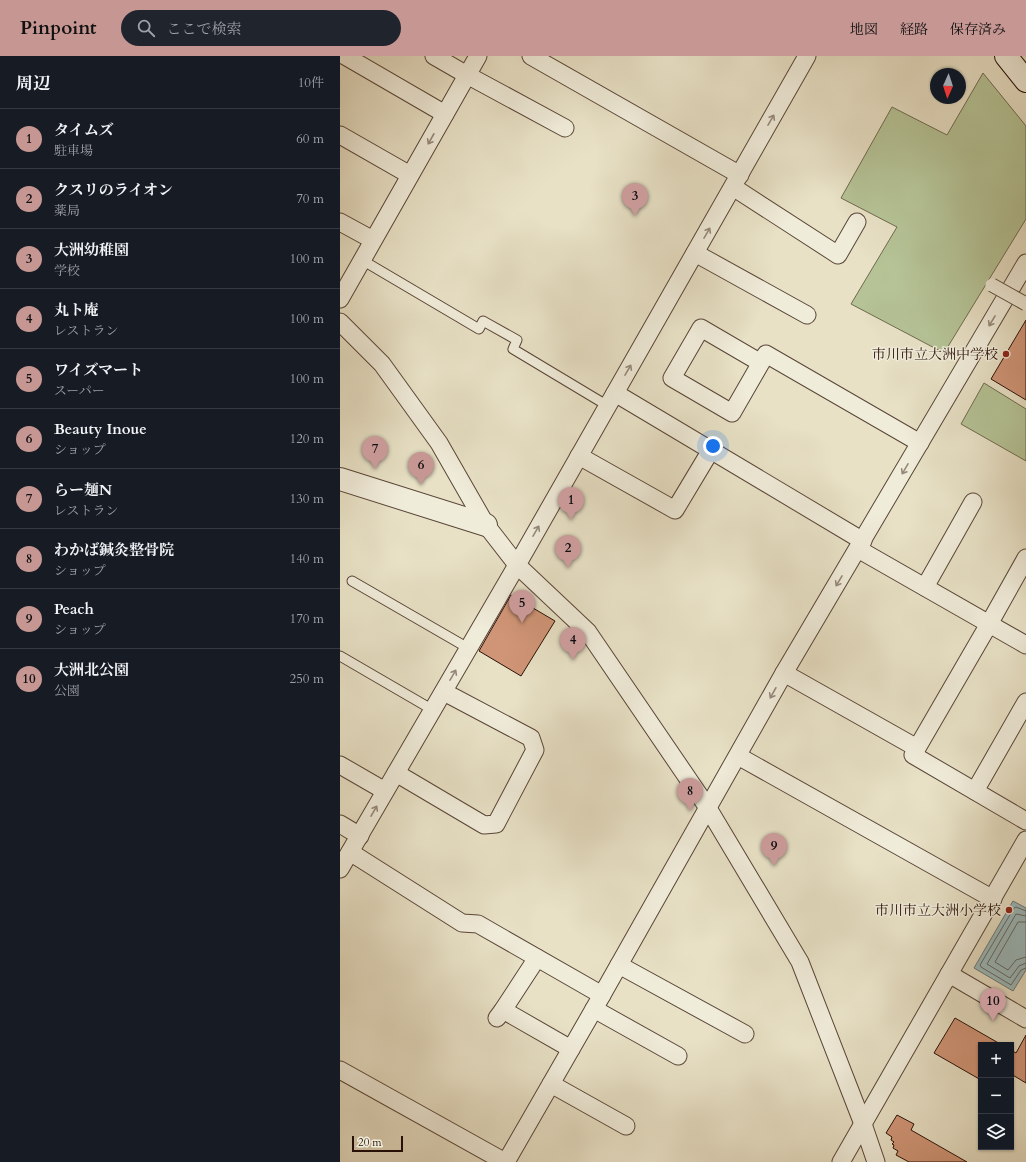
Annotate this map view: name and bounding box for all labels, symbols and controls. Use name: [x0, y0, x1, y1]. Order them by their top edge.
search box: [121, 10, 401, 46]
text: Pinpoint: [20, 15, 97, 41]
icon: search: [135, 17, 157, 39]
text: ここで検索: [167, 19, 242, 39]
text: 地図: [850, 20, 878, 39]
text: 経路: [900, 20, 928, 39]
text: 保存済み: [950, 20, 1006, 39]
north arrow: [930, 68, 966, 104]
text: 周辺: [16, 72, 50, 95]
text: 10件: [298, 74, 324, 92]
one-way arrow: [768, 114, 776, 126]
text: タイムズ: [54, 120, 114, 140]
text: 1: [26, 130, 32, 148]
text: 60 m: [296, 130, 324, 148]
one-way arrow: [426, 132, 434, 144]
text: 駐車場: [54, 142, 93, 160]
text: クスリのライオン: [54, 180, 173, 200]
pin: 3: [622, 183, 648, 216]
text: 2: [26, 190, 32, 208]
text: 70 m: [296, 190, 324, 208]
text: 薬局: [54, 202, 80, 220]
one-way arrow: [703, 227, 711, 239]
text: 大洲幼稚園: [54, 240, 129, 260]
text: 3: [26, 250, 32, 268]
text: 100 m: [290, 250, 324, 268]
text: 学校: [54, 262, 80, 280]
text: 丸ト庵: [54, 300, 99, 320]
text: 4: [26, 310, 32, 328]
text: 100 m: [290, 310, 324, 328]
one-way arrow: [988, 315, 996, 326]
text: レストラン: [54, 322, 119, 340]
place label: 市川市立大洲中学校: [872, 345, 998, 364]
marker: 市川市立大洲中学校: [1001, 349, 1011, 359]
text: ワイズマート: [54, 360, 143, 380]
one-way arrow: [625, 364, 633, 376]
text: 5: [26, 370, 32, 388]
text: 100 m: [290, 370, 324, 388]
text: スーパー: [54, 382, 105, 400]
text: Beauty Inoue: [54, 419, 147, 439]
text: 6: [26, 430, 32, 448]
text: 120 m: [290, 430, 324, 448]
pin: 7: [362, 436, 388, 469]
your location: [703, 436, 723, 456]
text: ショップ: [54, 441, 106, 459]
pin: 6: [408, 452, 434, 485]
one-way arrow: [900, 463, 908, 475]
text: らー麺N: [54, 480, 112, 500]
pin: 1: [558, 487, 584, 520]
text: 7: [26, 490, 32, 508]
text: 130 m: [290, 490, 324, 508]
text: レストラン: [54, 502, 119, 520]
one-way arrow: [533, 525, 541, 537]
pin: 2: [555, 535, 581, 568]
text: わかば鍼灸整骨院: [54, 540, 174, 560]
text: 8: [26, 550, 32, 568]
text: 140 m: [290, 550, 324, 568]
text: ショップ: [54, 562, 106, 580]
one-way arrow: [835, 575, 843, 587]
pin: 5: [509, 590, 535, 623]
text: Peach: [54, 599, 94, 619]
text: 9: [26, 610, 32, 628]
text: 170 m: [290, 610, 324, 628]
text: ショップ: [54, 621, 106, 639]
pin: 4: [560, 627, 586, 660]
text: 大洲北公園: [54, 660, 129, 680]
one-way arrow: [450, 669, 458, 681]
text: 10: [22, 670, 36, 688]
text: 250 m: [290, 670, 324, 688]
text: 公園: [54, 682, 80, 700]
one-way arrow: [769, 687, 777, 699]
pin: 8: [677, 778, 703, 811]
one-way arrow: [370, 805, 378, 817]
pin: 9: [761, 833, 787, 866]
place label: 市川市立大洲小学校: [875, 901, 1001, 920]
marker: 市川市立大洲小学校: [1004, 905, 1014, 915]
pin: 10: [980, 988, 1006, 1021]
map controls: [978, 1042, 1014, 1150]
button: +: [978, 1042, 1014, 1078]
button: −: [978, 1078, 1014, 1114]
button: layers: [978, 1114, 1014, 1150]
scale bar: [352, 1134, 403, 1153]
text: 20 m: [358, 1135, 382, 1150]

